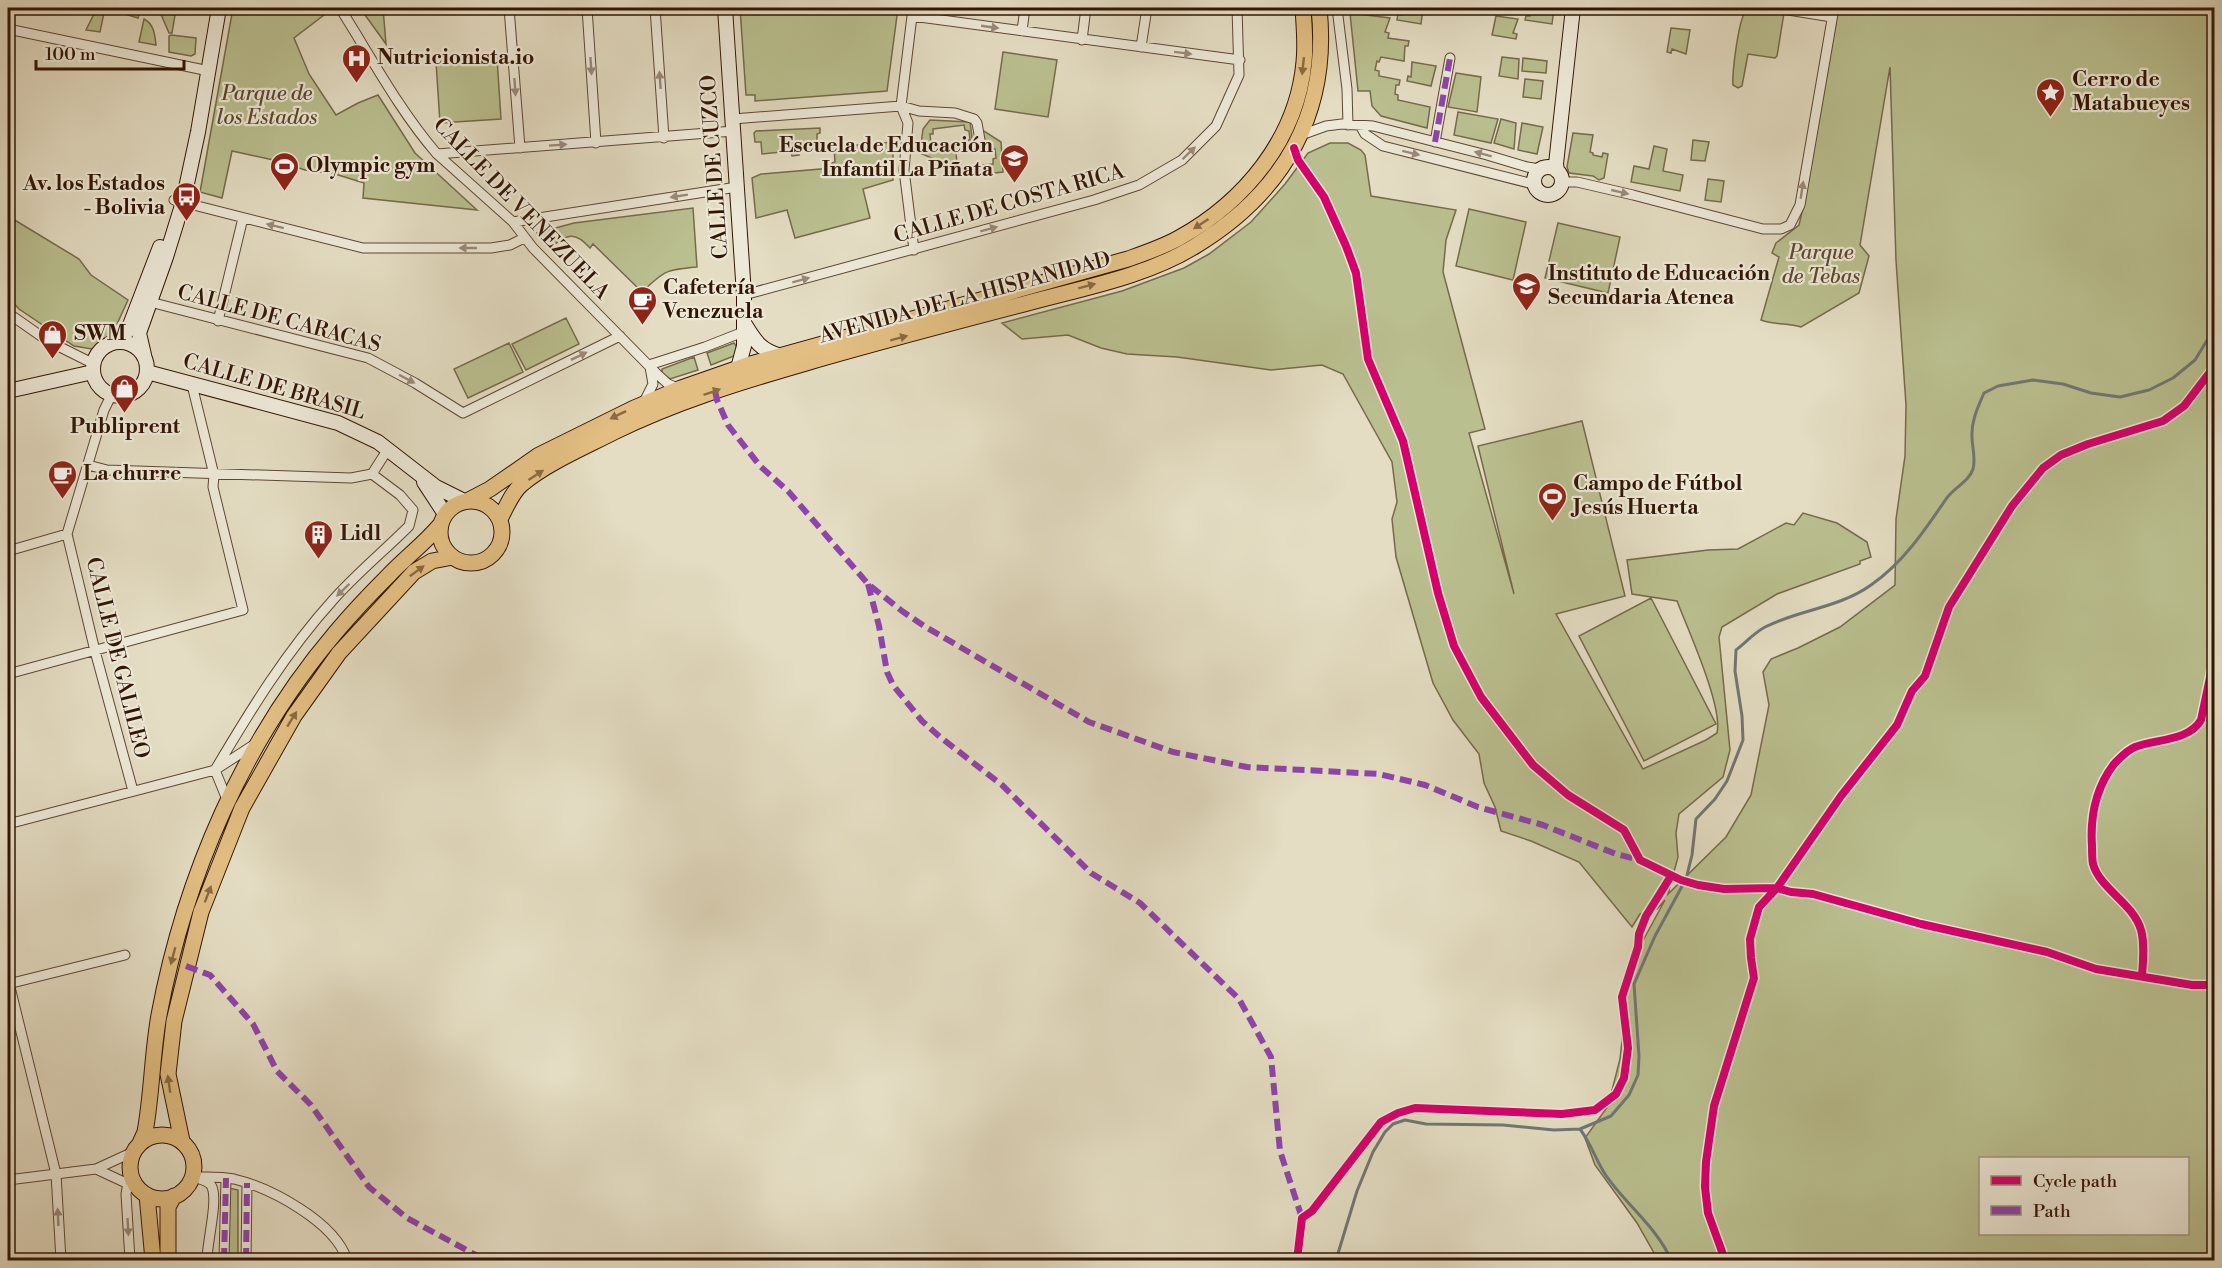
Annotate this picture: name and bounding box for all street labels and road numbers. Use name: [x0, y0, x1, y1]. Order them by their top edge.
street label: CALLE DE CUZCO: [696, 74, 734, 260]
street label: CALLE DE VENEZUELA: [427, 113, 615, 306]
street label: CALLE DE COSTA RICA: [891, 158, 1128, 249]
street label: AVENIDA DE LA HISPANIDAD: [815, 247, 1114, 350]
street label: CALLE DE CARACAS: [174, 279, 384, 359]
street label: CALLE DE BRASIL: [180, 349, 368, 425]
street label: CALLE DE GALILEO: [79, 555, 155, 761]

